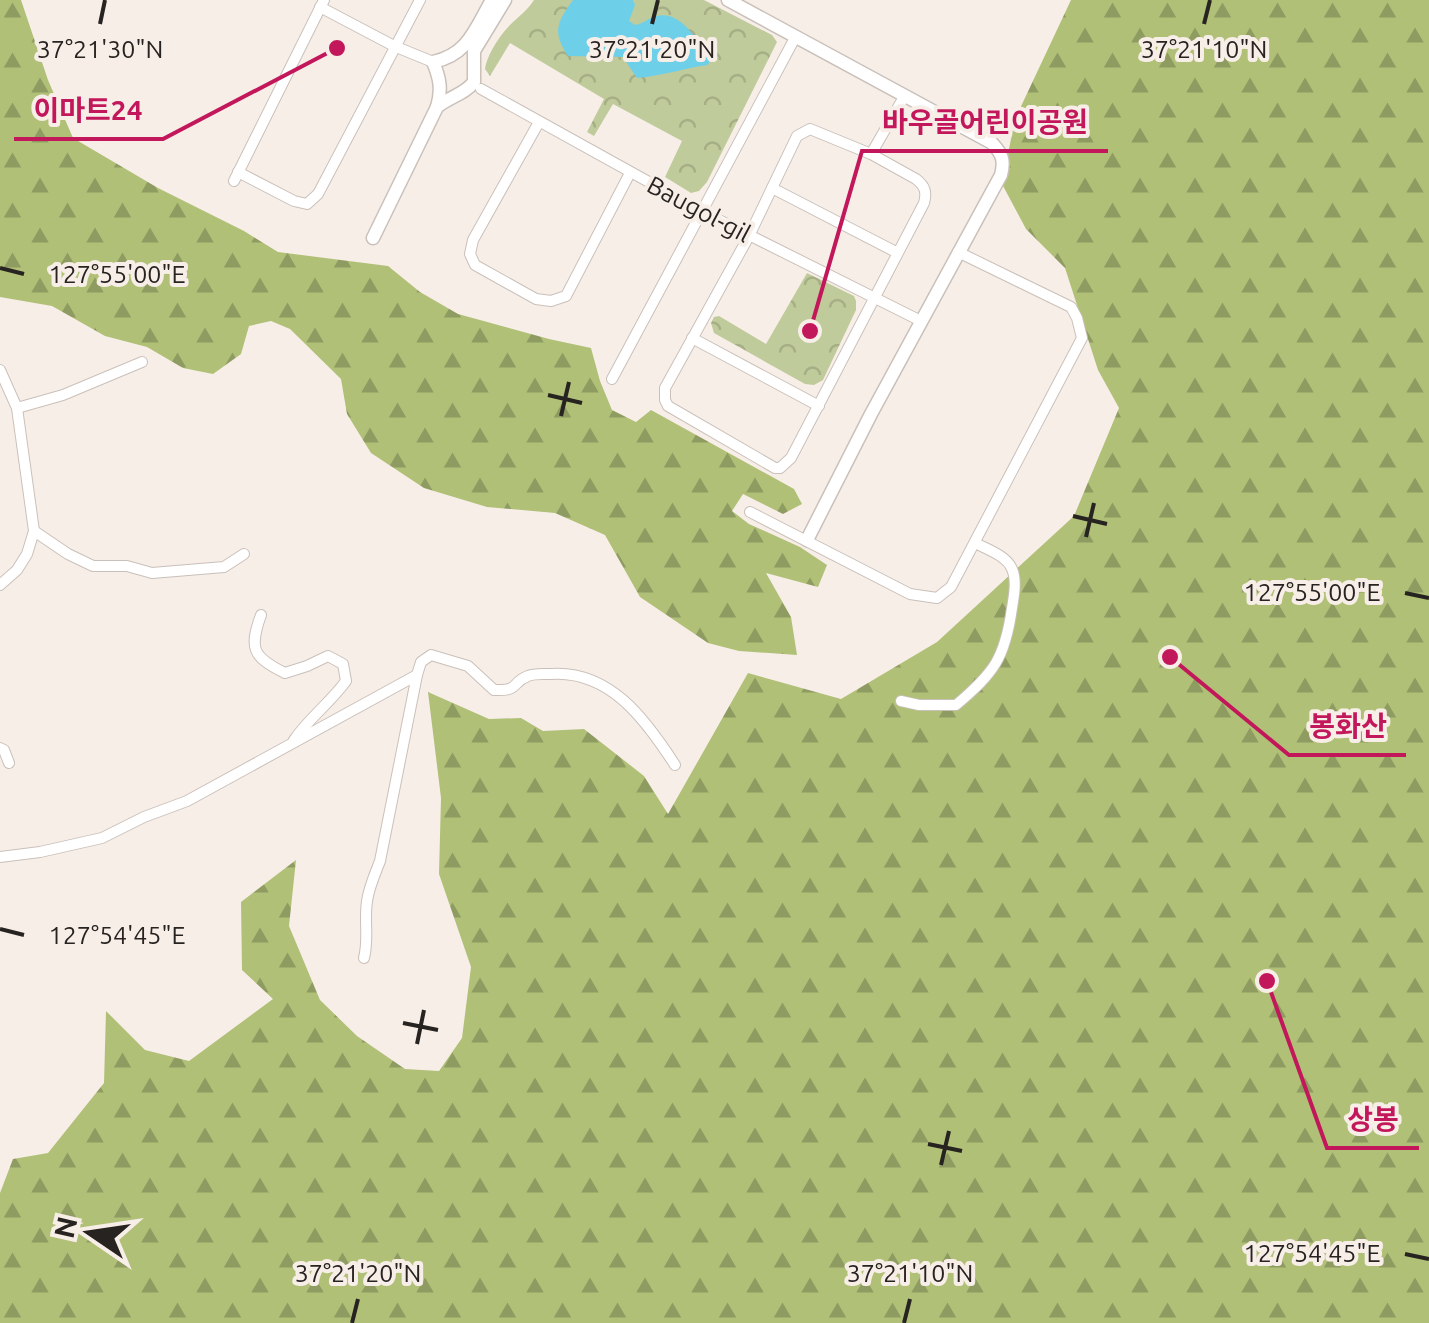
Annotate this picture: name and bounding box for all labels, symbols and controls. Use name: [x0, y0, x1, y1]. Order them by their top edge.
text: 37°21'30"N: [37, 35, 163, 63]
text: 37°21'20"N: [589, 35, 715, 63]
text: 37°21'10"N: [1141, 35, 1267, 63]
callout: 이마트24: [14, 81, 163, 139]
callout: 바우골어린이공원: [862, 93, 1108, 151]
text: 이마트24: [34, 94, 142, 125]
text: 바우골어린이공원: [882, 106, 1088, 137]
street label: Baugol-gil: [643, 170, 755, 248]
text: 127°55'00"E: [49, 260, 185, 288]
text: 127°55'00"E: [1244, 578, 1380, 606]
callout: 봉화산: [1289, 697, 1406, 755]
text: 봉화산: [1309, 710, 1387, 741]
text: 127°54'45"E: [49, 921, 185, 949]
callout: 상봉: [1327, 1090, 1419, 1148]
text: 상봉: [1347, 1103, 1399, 1134]
north arrow: [40, 1183, 140, 1283]
text: N: [48, 1214, 83, 1241]
text: 127°54'45"E: [1244, 1239, 1380, 1267]
text: 37°21'20"N: [295, 1259, 421, 1287]
text: 37°21'10"N: [847, 1259, 973, 1287]

